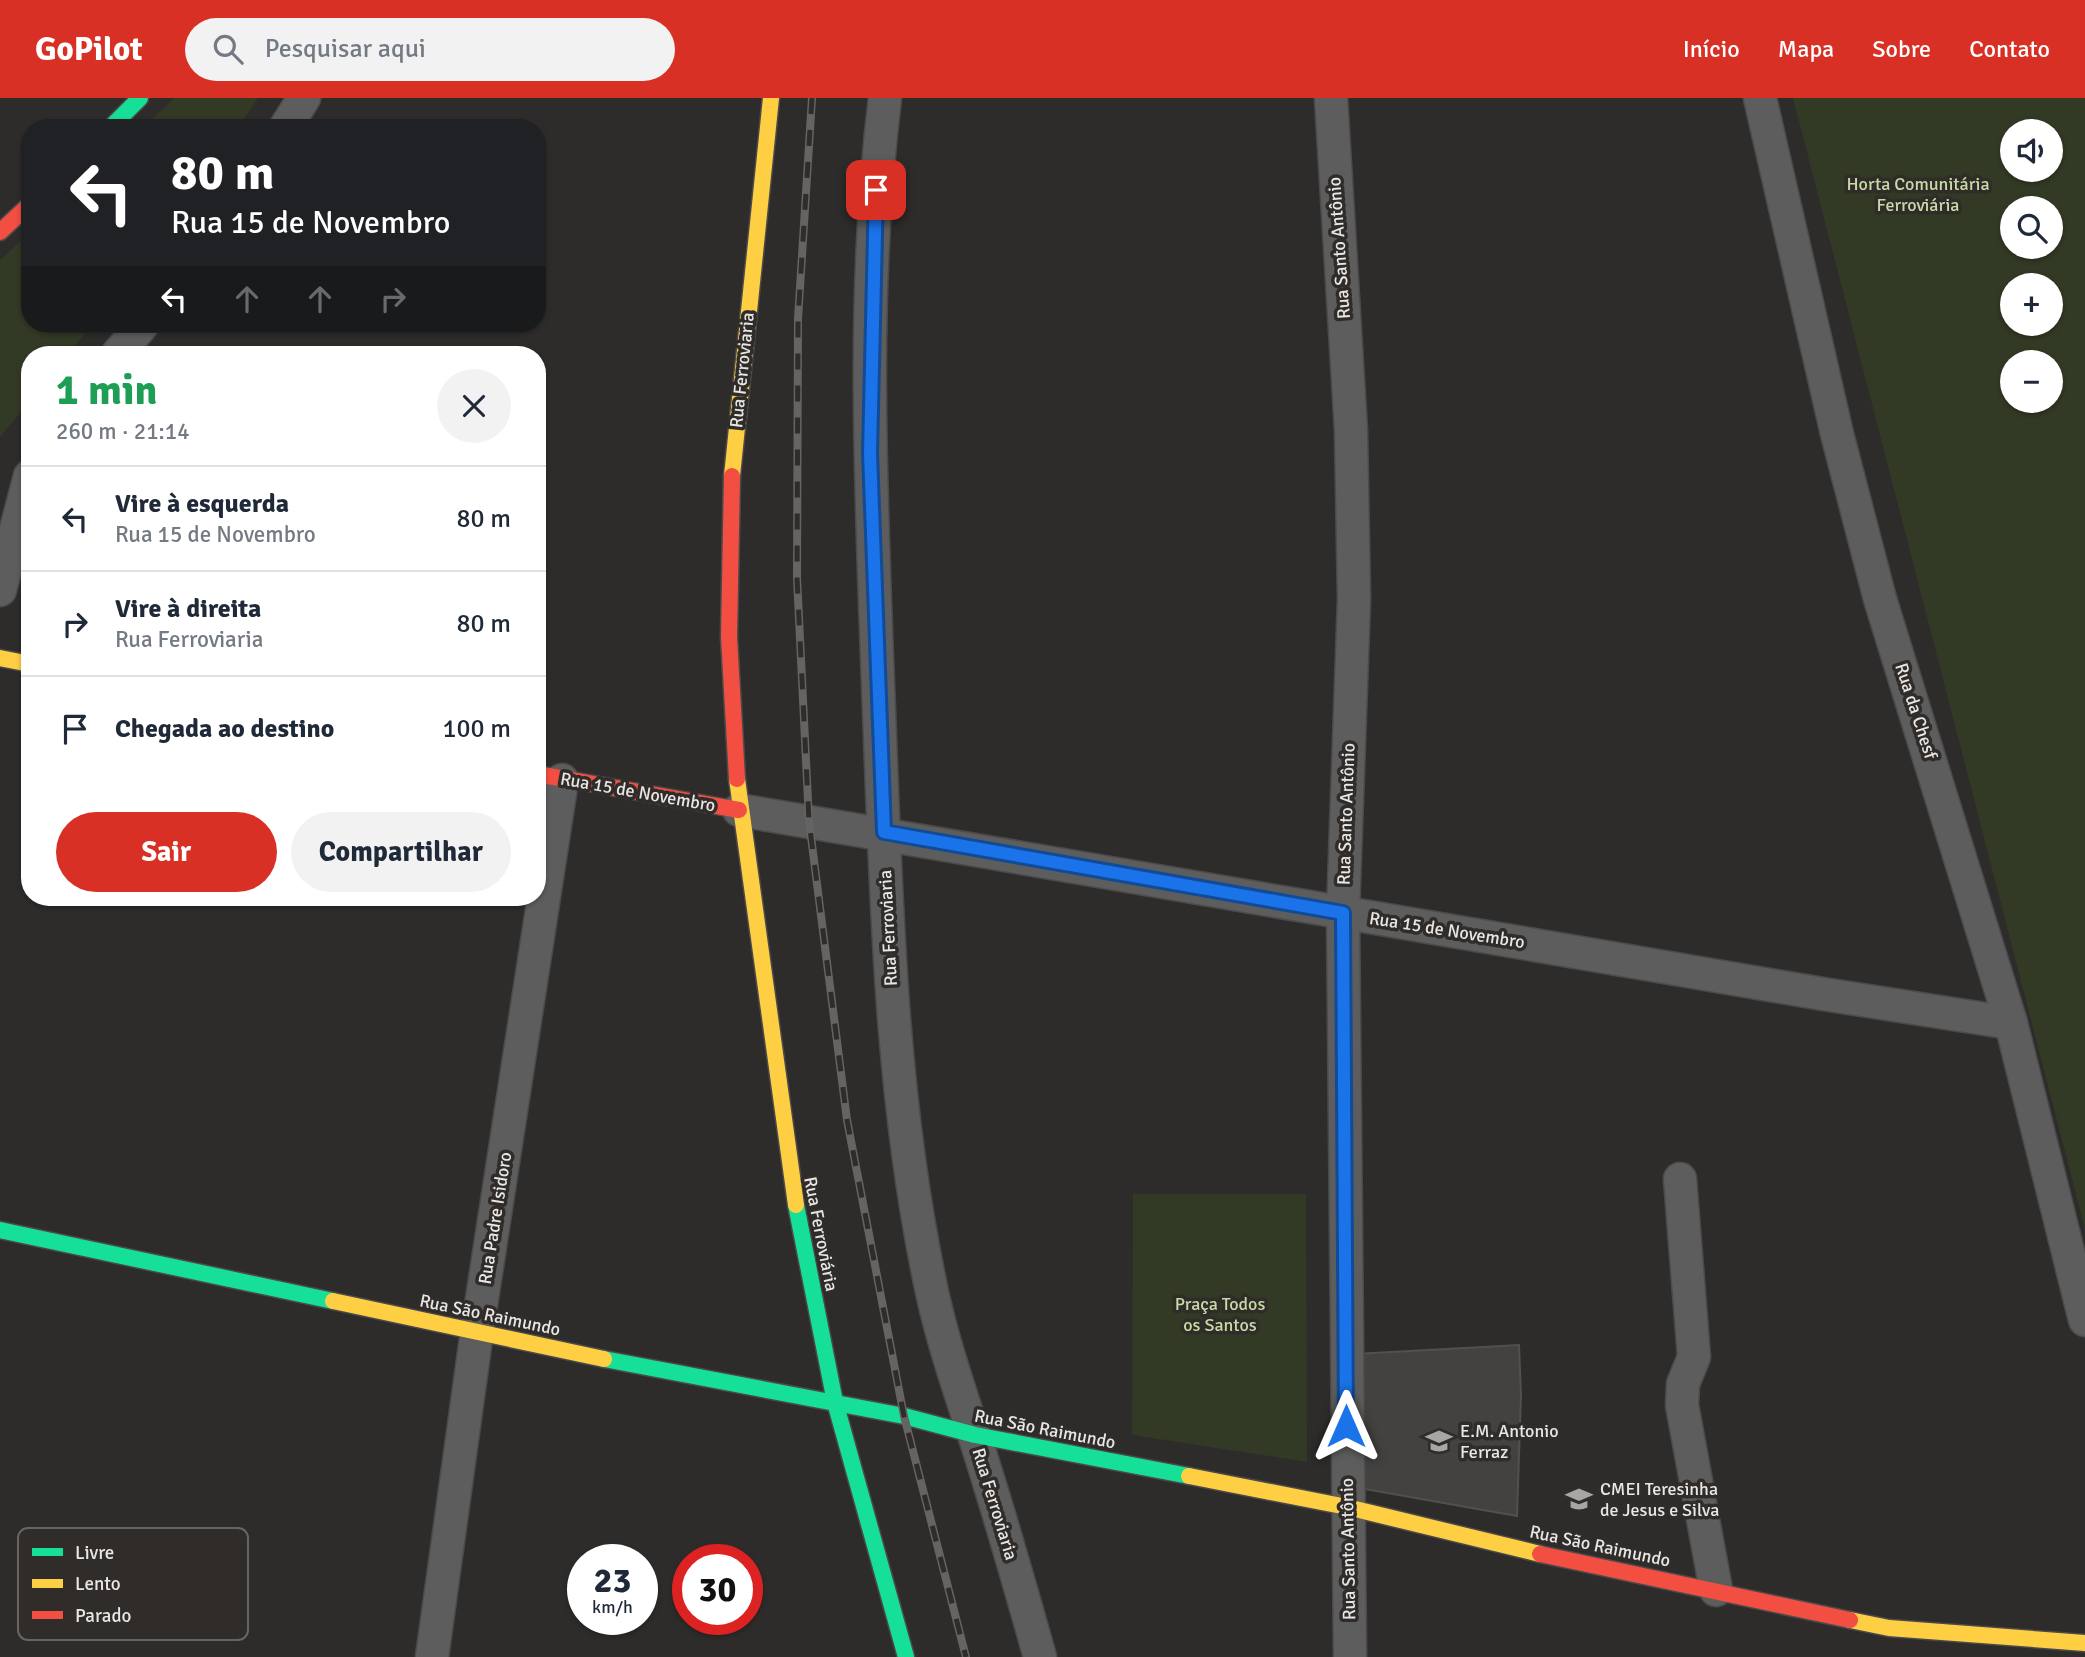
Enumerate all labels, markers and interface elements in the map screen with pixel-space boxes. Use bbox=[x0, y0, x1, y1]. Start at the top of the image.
search box bbox=[185, 18, 675, 81]
text: GoPilot bbox=[35, 29, 143, 70]
icon: search bbox=[209, 30, 247, 68]
text: Pesquisar aqui bbox=[265, 33, 426, 65]
text: Início bbox=[1683, 34, 1740, 64]
text: Mapa bbox=[1778, 34, 1834, 64]
text: Sobre bbox=[1872, 34, 1931, 64]
text: Contato bbox=[1969, 34, 2050, 64]
map controls bbox=[2000, 119, 2063, 413]
button: sound bbox=[2000, 119, 2063, 182]
text: 80 m bbox=[171, 143, 274, 203]
icon: left bbox=[56, 147, 147, 238]
pin bbox=[846, 160, 906, 220]
icon: arrive bbox=[857, 171, 895, 209]
park label: Horta Comunitária Ferroviária bbox=[1846, 173, 1990, 216]
street label: Rua Santo Antônio bbox=[1323, 176, 1355, 320]
button: search bbox=[2000, 196, 2063, 259]
text: Rua 15 de Novembro bbox=[171, 203, 450, 242]
button: + bbox=[2000, 273, 2063, 336]
icon: left bbox=[155, 280, 193, 318]
icon: ahead bbox=[228, 280, 266, 318]
icon: ahead bbox=[301, 280, 339, 318]
icon: right bbox=[374, 280, 412, 318]
street label: Rua Ferroviaria bbox=[725, 311, 759, 429]
button: − bbox=[2000, 350, 2063, 413]
text: 1 min bbox=[56, 365, 157, 416]
button: close bbox=[437, 369, 511, 443]
text: 260 m · 21:14 bbox=[56, 417, 190, 446]
text: Vire à esquerda bbox=[115, 488, 289, 520]
icon: left bbox=[56, 500, 94, 538]
text: 80 m bbox=[456, 503, 511, 535]
text: Rua 15 de Novembro bbox=[115, 520, 316, 549]
text: Vire à direita bbox=[115, 593, 261, 625]
icon: right bbox=[56, 605, 94, 643]
text: 80 m bbox=[456, 608, 511, 640]
text: Rua Ferroviaria bbox=[115, 625, 264, 654]
street label: Rua da Chesf bbox=[1890, 660, 1942, 763]
icon: arrive bbox=[56, 710, 94, 748]
text: Chegada ao destino bbox=[115, 713, 334, 745]
text: 100 m bbox=[442, 713, 511, 745]
street label: Rua Santo Antônio bbox=[1333, 743, 1359, 885]
street label: Rua 15 de Novembro bbox=[559, 768, 717, 816]
button: Sair bbox=[56, 812, 277, 892]
button: Compartilhar bbox=[291, 812, 511, 892]
street label: Rua Ferroviaria bbox=[874, 869, 902, 987]
street label: Rua 15 de Novembro bbox=[1368, 907, 1526, 953]
street label: Rua Padre Isidoro bbox=[474, 1150, 516, 1286]
street label: Rua Ferroviária bbox=[799, 1175, 843, 1293]
street label: Rua São Raimundo bbox=[418, 1289, 562, 1341]
park label: Praça Todos os Santos bbox=[1175, 1293, 1265, 1336]
position arrow bbox=[1309, 1389, 1383, 1463]
street label: Rua São Raimundo bbox=[973, 1405, 1117, 1453]
place label: E.M. Antonio Ferraz bbox=[1460, 1420, 1559, 1463]
school or university icon: E.M. Antonio Ferraz bbox=[1424, 1426, 1454, 1456]
street label: Rua Ferroviaria bbox=[967, 1445, 1023, 1563]
street label: Rua Santo Antônio bbox=[1336, 1478, 1360, 1620]
place label: CMEI Teresinha de Jesus e Silva bbox=[1600, 1478, 1719, 1521]
school or university icon: CMEI Teresinha de Jesus e Silva bbox=[1564, 1484, 1594, 1514]
street label: Rua São Raimundo bbox=[1528, 1520, 1672, 1572]
legend bbox=[18, 1528, 248, 1640]
text: Livre bbox=[75, 1541, 114, 1565]
speed limit sign: 30 bbox=[672, 1544, 763, 1635]
text: 23 bbox=[594, 1559, 631, 1602]
text: Lento bbox=[75, 1572, 121, 1596]
text: km/h bbox=[592, 1596, 633, 1618]
text: Parado bbox=[75, 1604, 131, 1628]

